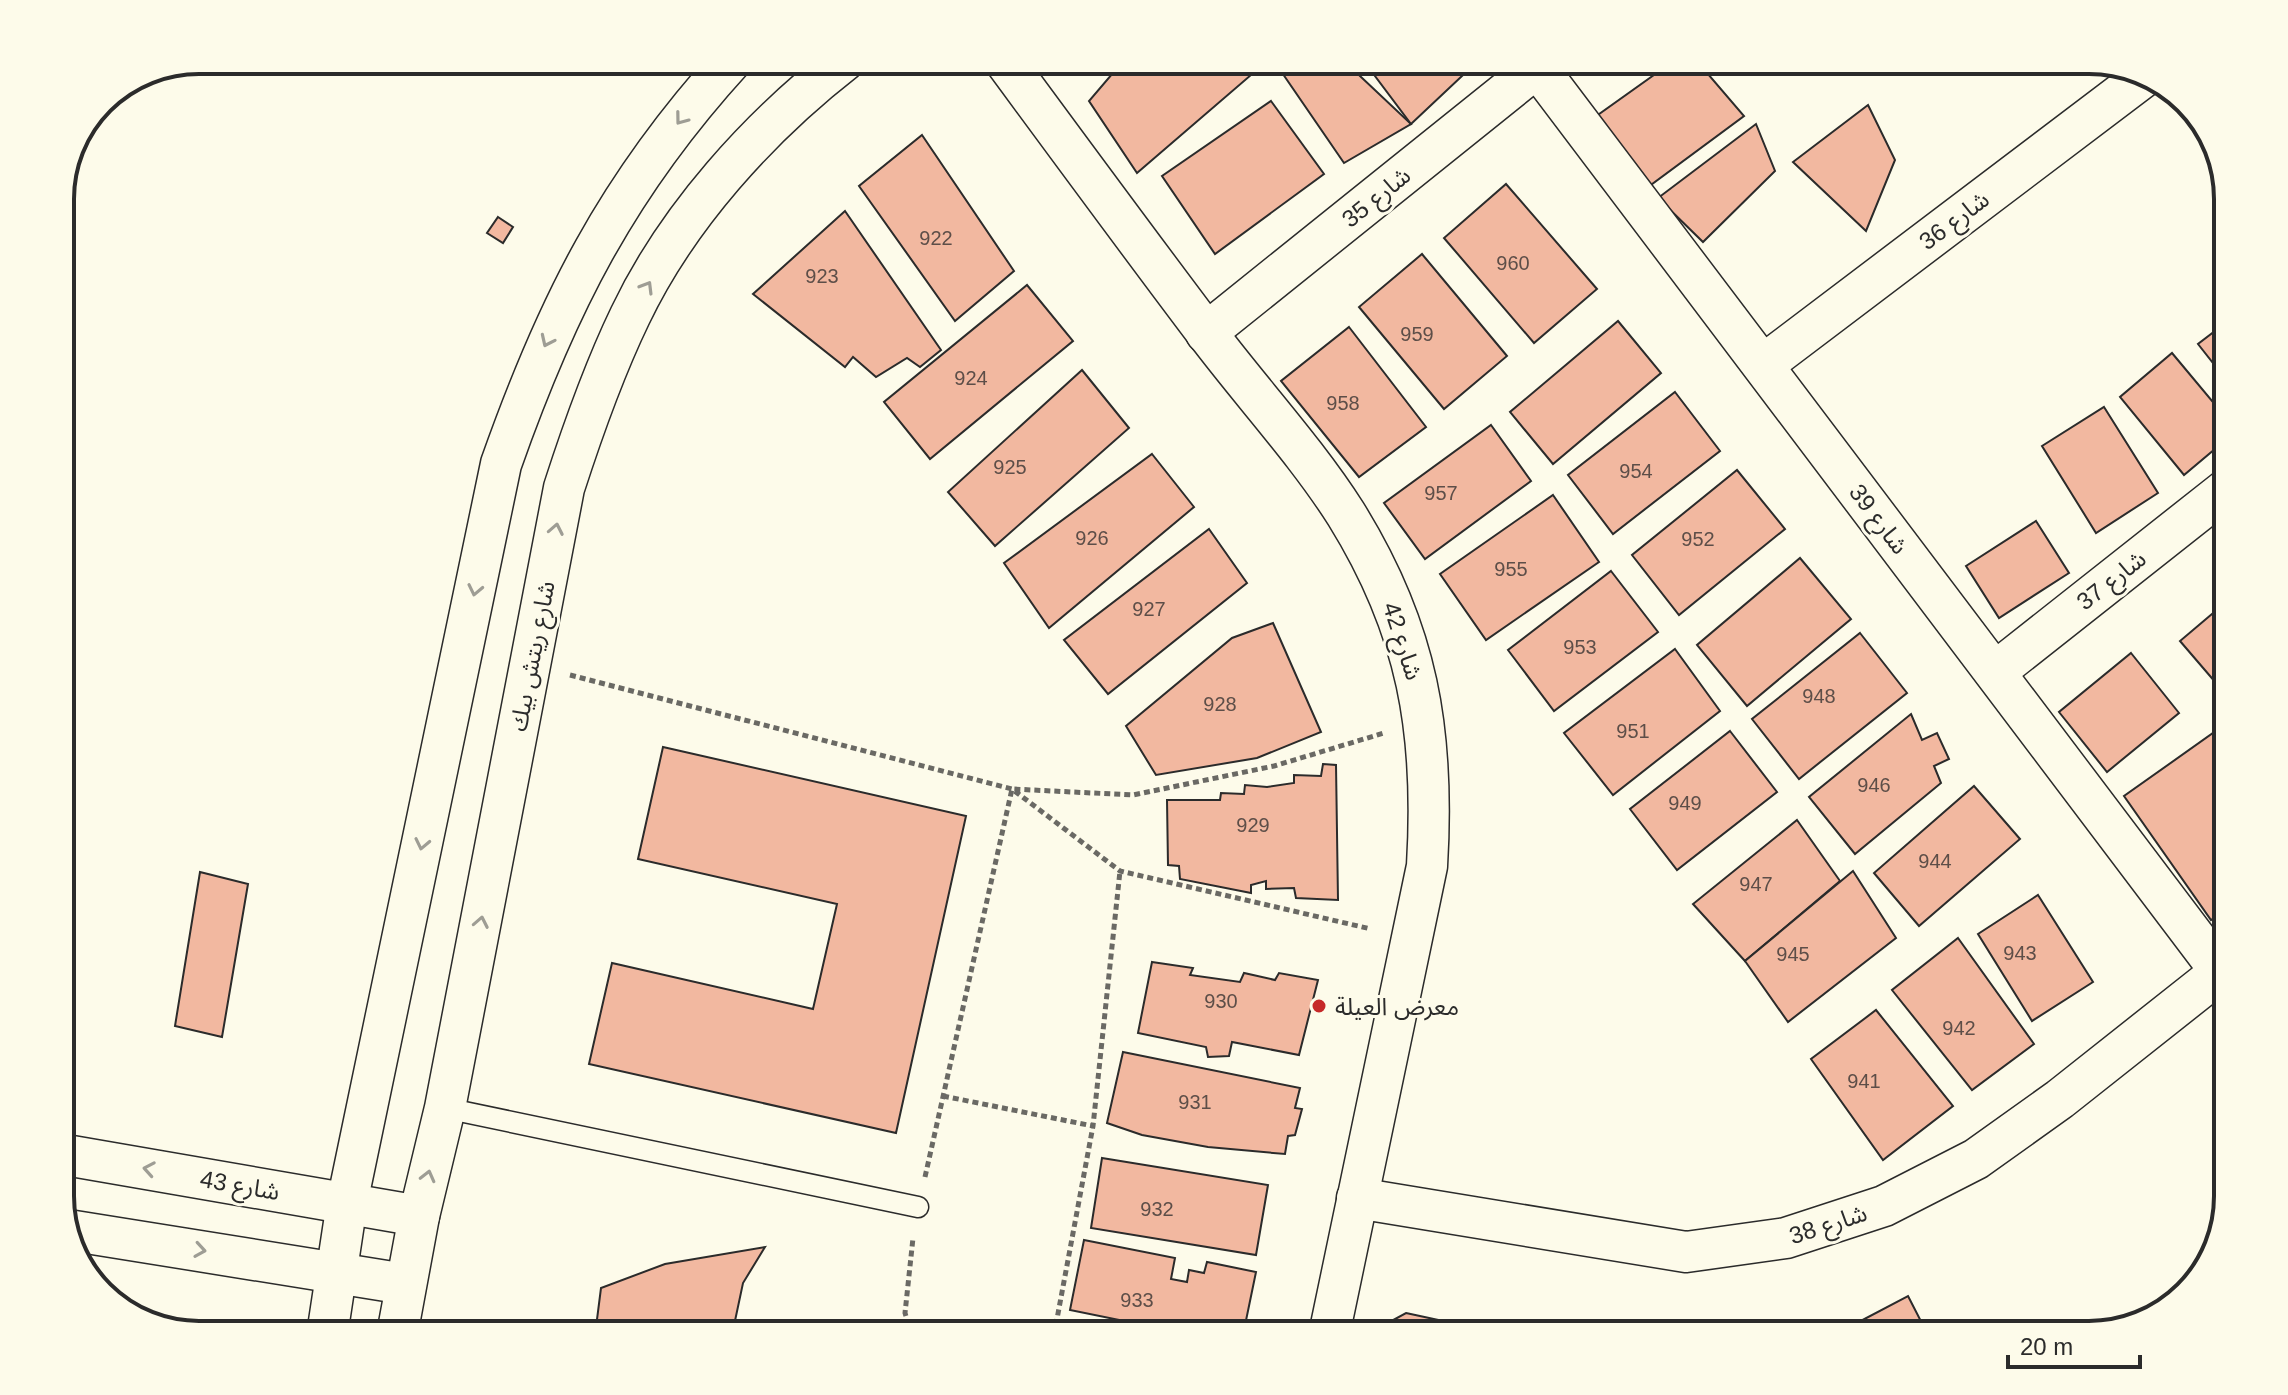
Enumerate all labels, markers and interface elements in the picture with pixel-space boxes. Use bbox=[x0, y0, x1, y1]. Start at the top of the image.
one-way arrow bbox=[677, 110, 691, 125]
street label: شارع 35 bbox=[1336, 161, 1418, 236]
street label: شارع 36 bbox=[1914, 185, 1997, 258]
house number: 922 bbox=[919, 227, 953, 249]
house number: 960 bbox=[1496, 252, 1530, 274]
house number: 923 bbox=[805, 265, 839, 287]
one-way arrow bbox=[638, 281, 653, 296]
house number: 959 bbox=[1400, 323, 1434, 345]
one-way arrow bbox=[541, 333, 557, 347]
house number: 924 bbox=[954, 367, 988, 389]
house number: 958 bbox=[1326, 392, 1360, 414]
house number: 925 bbox=[993, 456, 1027, 478]
house number: 954 bbox=[1619, 460, 1653, 482]
street label: شارع 39 bbox=[1841, 479, 1914, 562]
house number: 957 bbox=[1424, 482, 1458, 504]
one-way arrow bbox=[547, 522, 564, 536]
house number: 926 bbox=[1075, 527, 1109, 549]
house number: 952 bbox=[1681, 528, 1715, 550]
street label: شارع 37 bbox=[2071, 545, 2153, 618]
house number: 955 bbox=[1494, 558, 1528, 580]
street label: شارع ريتش بيك bbox=[504, 579, 564, 734]
one-way arrow bbox=[467, 582, 484, 596]
house number: 927 bbox=[1132, 598, 1166, 620]
street label: شارع 42 bbox=[1374, 599, 1428, 685]
house number: 953 bbox=[1563, 636, 1597, 658]
house number: 948 bbox=[1802, 685, 1836, 707]
house number: 928 bbox=[1203, 693, 1237, 715]
house number: 951 bbox=[1616, 720, 1650, 742]
house number: 946 bbox=[1857, 774, 1891, 796]
house number: 949 bbox=[1668, 792, 1702, 814]
house number: 929 bbox=[1236, 814, 1270, 836]
one-way arrow bbox=[414, 837, 431, 850]
house number: 944 bbox=[1918, 850, 1952, 872]
house number: 947 bbox=[1739, 873, 1773, 895]
one-way arrow bbox=[471, 915, 488, 928]
house number: 943 bbox=[2003, 942, 2037, 964]
house number: 945 bbox=[1776, 943, 1810, 965]
house number: 930 bbox=[1204, 990, 1238, 1012]
place label: معرض العيلة bbox=[1335, 993, 1459, 1021]
marker: معرض العيلة bbox=[1310, 997, 1328, 1015]
house number: 942 bbox=[1942, 1017, 1976, 1039]
house number: 941 bbox=[1847, 1070, 1881, 1092]
house number: 931 bbox=[1178, 1091, 1212, 1113]
one-way arrow bbox=[142, 1162, 155, 1179]
street label: شارع 43 bbox=[197, 1165, 282, 1209]
one-way arrow bbox=[419, 1170, 436, 1183]
house number: 932 bbox=[1140, 1198, 1174, 1220]
street label: شارع 38 bbox=[1786, 1199, 1872, 1253]
one-way arrow bbox=[194, 1241, 207, 1258]
house number: 933 bbox=[1120, 1289, 1154, 1311]
scale bar bbox=[2008, 1319, 2140, 1369]
text: 20 m bbox=[2020, 1333, 2073, 1360]

